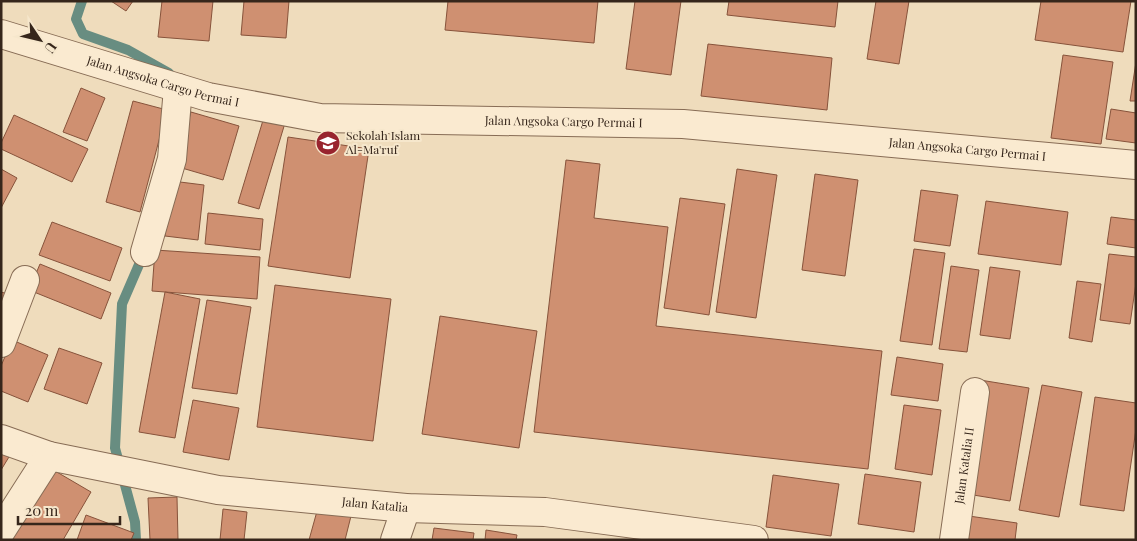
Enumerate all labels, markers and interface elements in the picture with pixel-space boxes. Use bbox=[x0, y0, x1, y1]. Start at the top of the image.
north arrow bbox=[15, 15, 65, 65]
text: U bbox=[40, 38, 62, 57]
street label: Jalan Angsoka Cargo Permai I bbox=[84, 51, 241, 110]
street label: Jalan Angsoka Cargo Permai I bbox=[484, 112, 643, 130]
place label: Sekolah Islam Al-Ma'ruf bbox=[345, 127, 421, 157]
school or university icon: Sekolah Islam Al-Ma'ruf bbox=[315, 130, 341, 156]
street label: Jalan Angsoka Cargo Permai I bbox=[887, 134, 1047, 164]
street label: Jalan Katalia II bbox=[950, 426, 977, 506]
street label: Jalan Katalia bbox=[340, 493, 409, 515]
scale bar bbox=[18, 494, 120, 526]
text: 20 m bbox=[25, 500, 59, 520]

